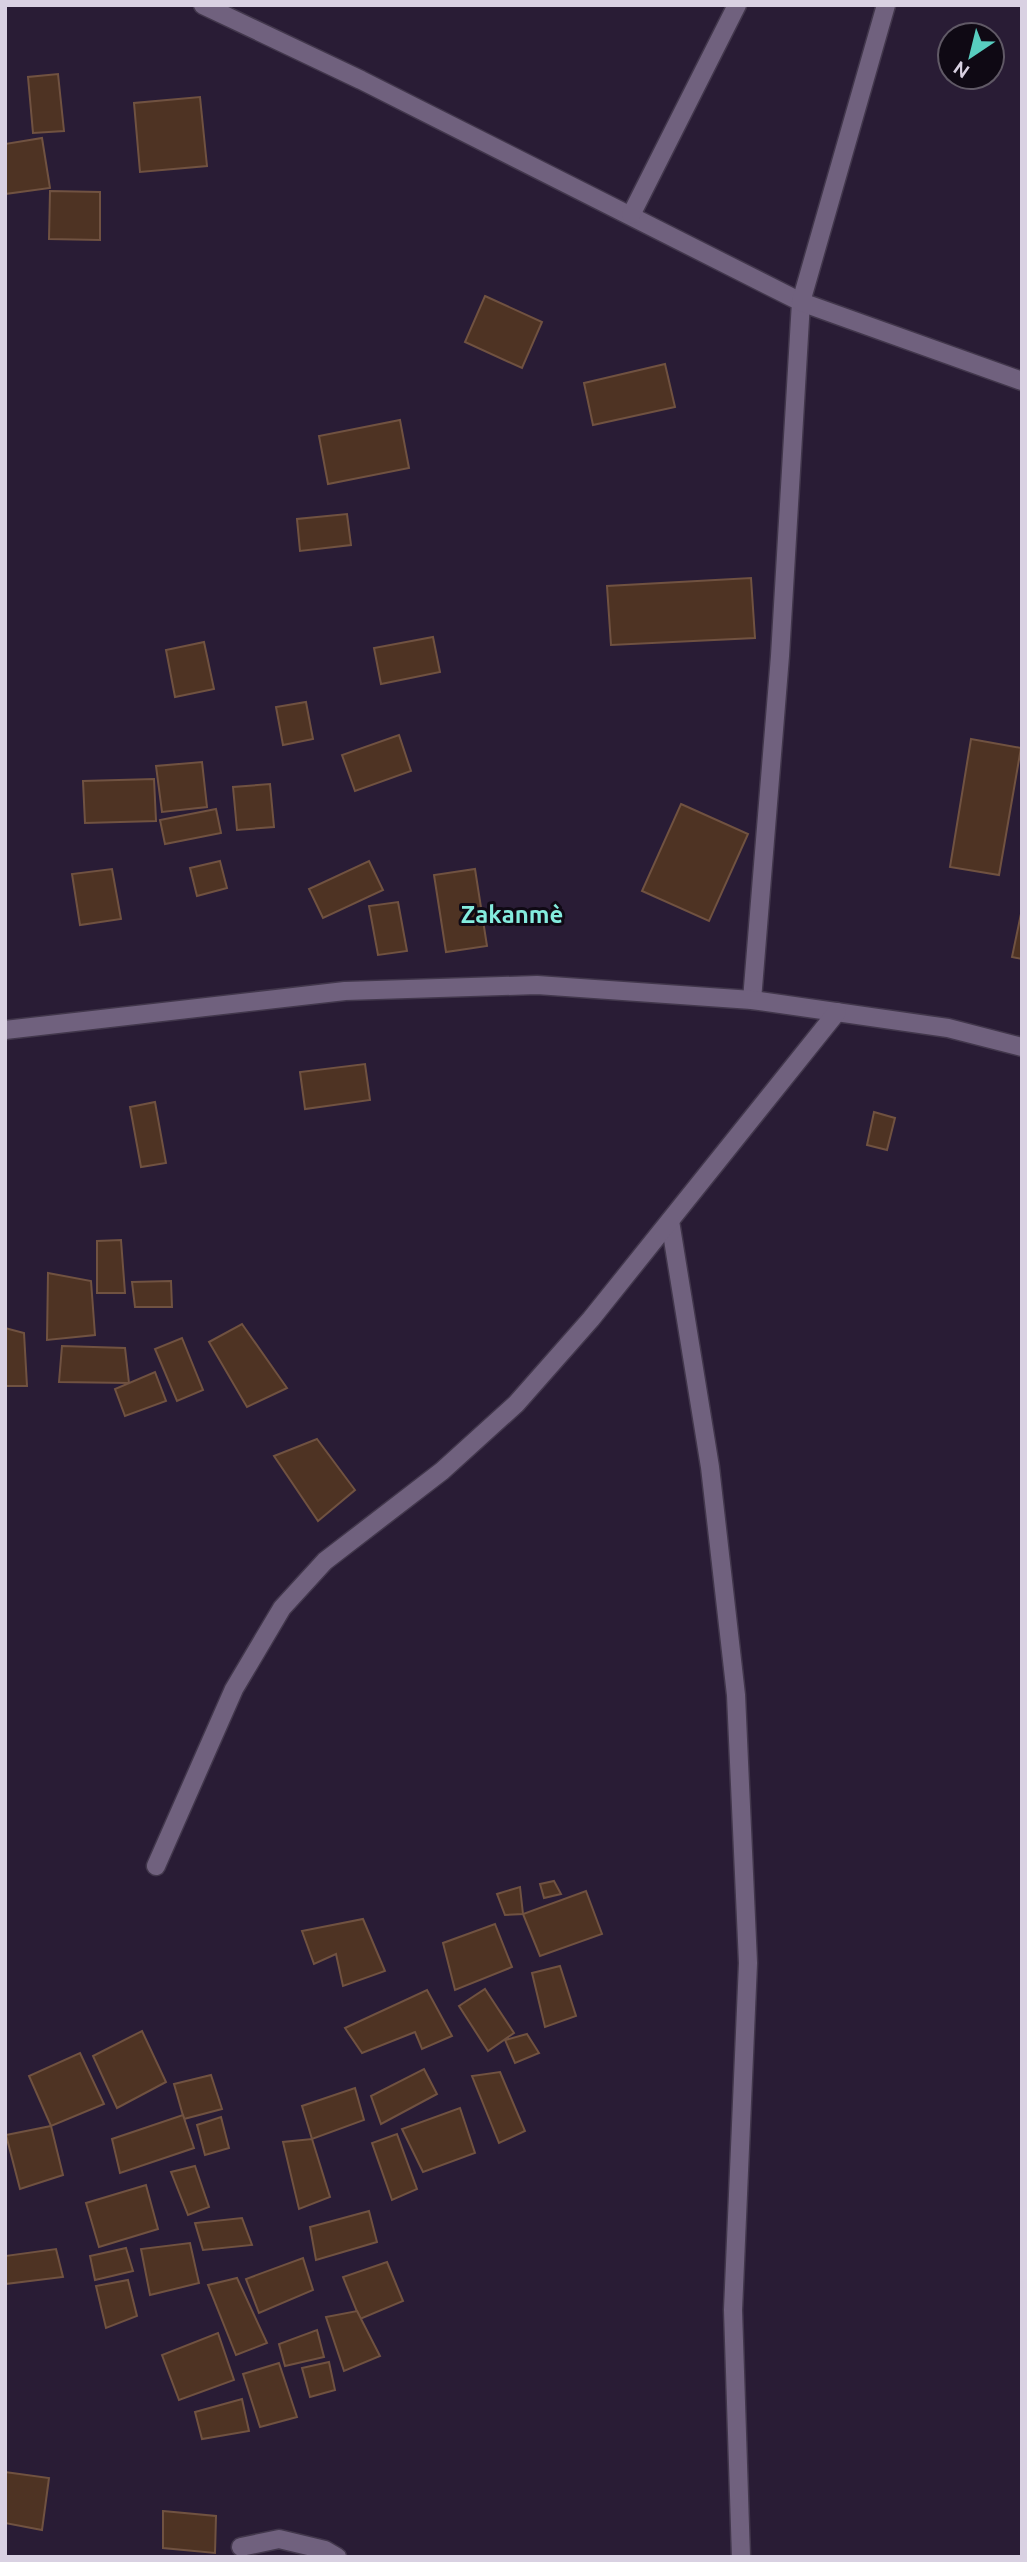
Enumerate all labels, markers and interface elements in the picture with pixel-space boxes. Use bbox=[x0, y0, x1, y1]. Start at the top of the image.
north arrow bbox=[936, 21, 1006, 91]
text: N bbox=[949, 57, 973, 83]
district label: Zakanmè bbox=[461, 901, 563, 928]

